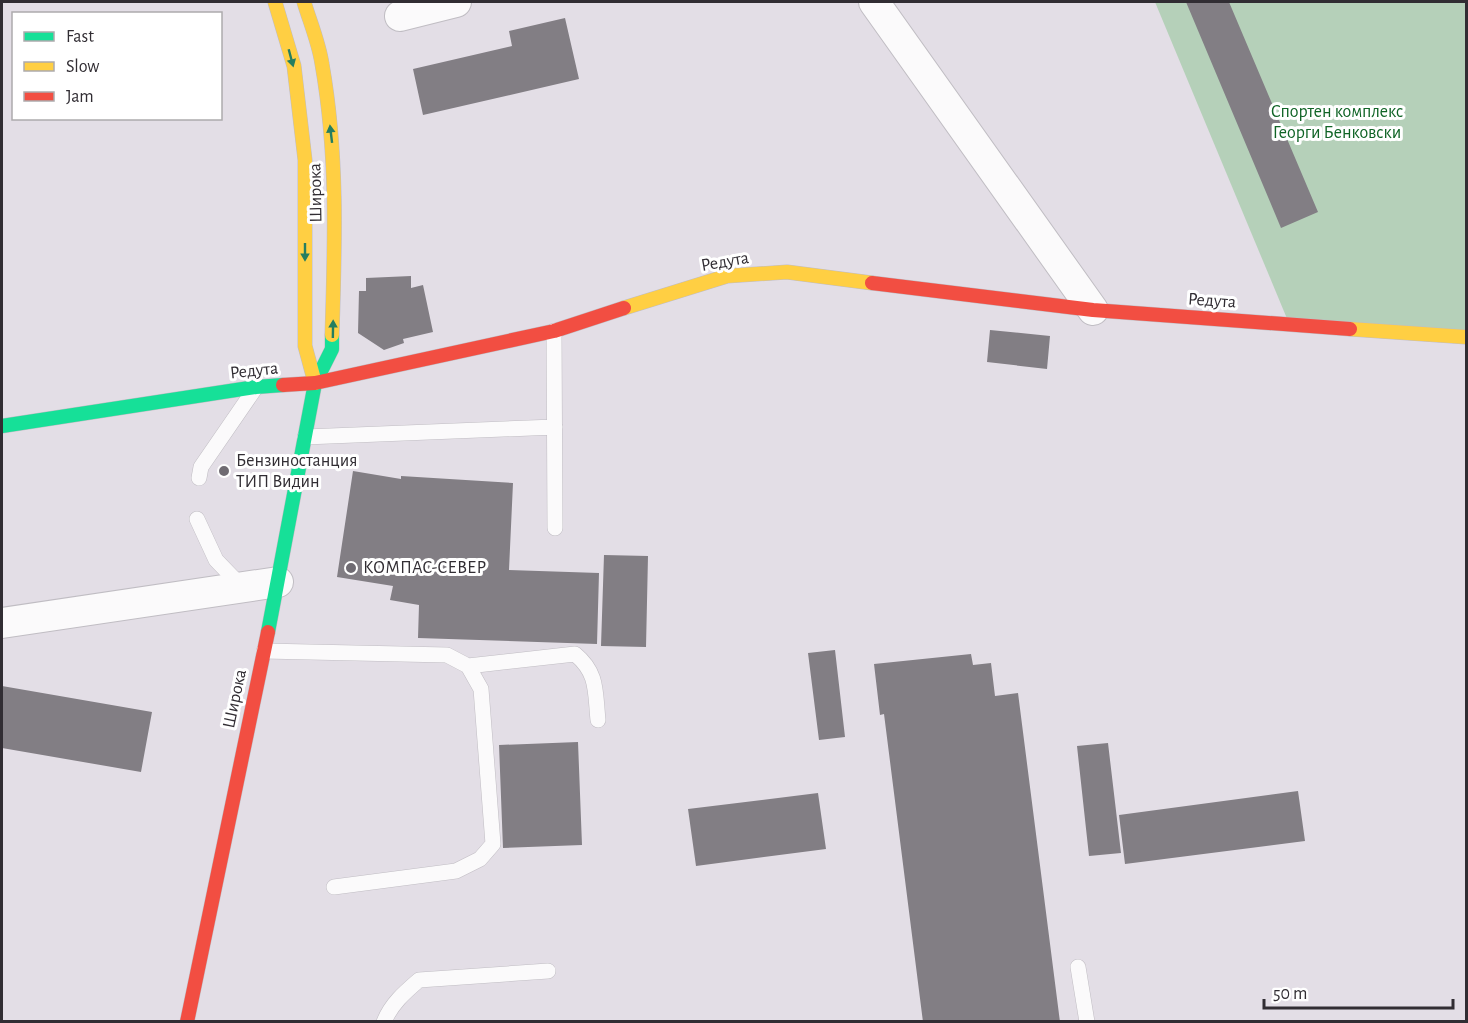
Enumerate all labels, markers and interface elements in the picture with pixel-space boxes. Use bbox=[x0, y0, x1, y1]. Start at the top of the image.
legend bbox=[12, 12, 222, 120]
text: Fast bbox=[66, 28, 94, 46]
one-way arrow bbox=[287, 49, 297, 67]
text: Slow bbox=[66, 58, 99, 76]
text: Jam bbox=[66, 88, 94, 106]
park label: Спортен комплекс Георги Бенковски bbox=[1271, 103, 1403, 142]
one-way arrow bbox=[326, 125, 336, 144]
street label: Широка bbox=[306, 163, 326, 223]
one-way arrow bbox=[300, 242, 310, 261]
street label: Редута bbox=[700, 249, 750, 275]
street label: Редута bbox=[1187, 290, 1237, 312]
one-way arrow bbox=[328, 319, 337, 338]
street label: Редута bbox=[229, 360, 279, 382]
place label: Бензиностанция ТИП Видин bbox=[236, 452, 357, 491]
marker: Бензиностанция ТИП Видин bbox=[217, 464, 231, 478]
place label: КОМПАС-СЕВЕР bbox=[363, 559, 486, 577]
marker: КОМПАС-СЕВЕР bbox=[344, 561, 358, 575]
street label: Широка bbox=[220, 668, 250, 730]
scale bar bbox=[1264, 972, 1453, 1010]
text: 50 m bbox=[1273, 985, 1307, 1003]

